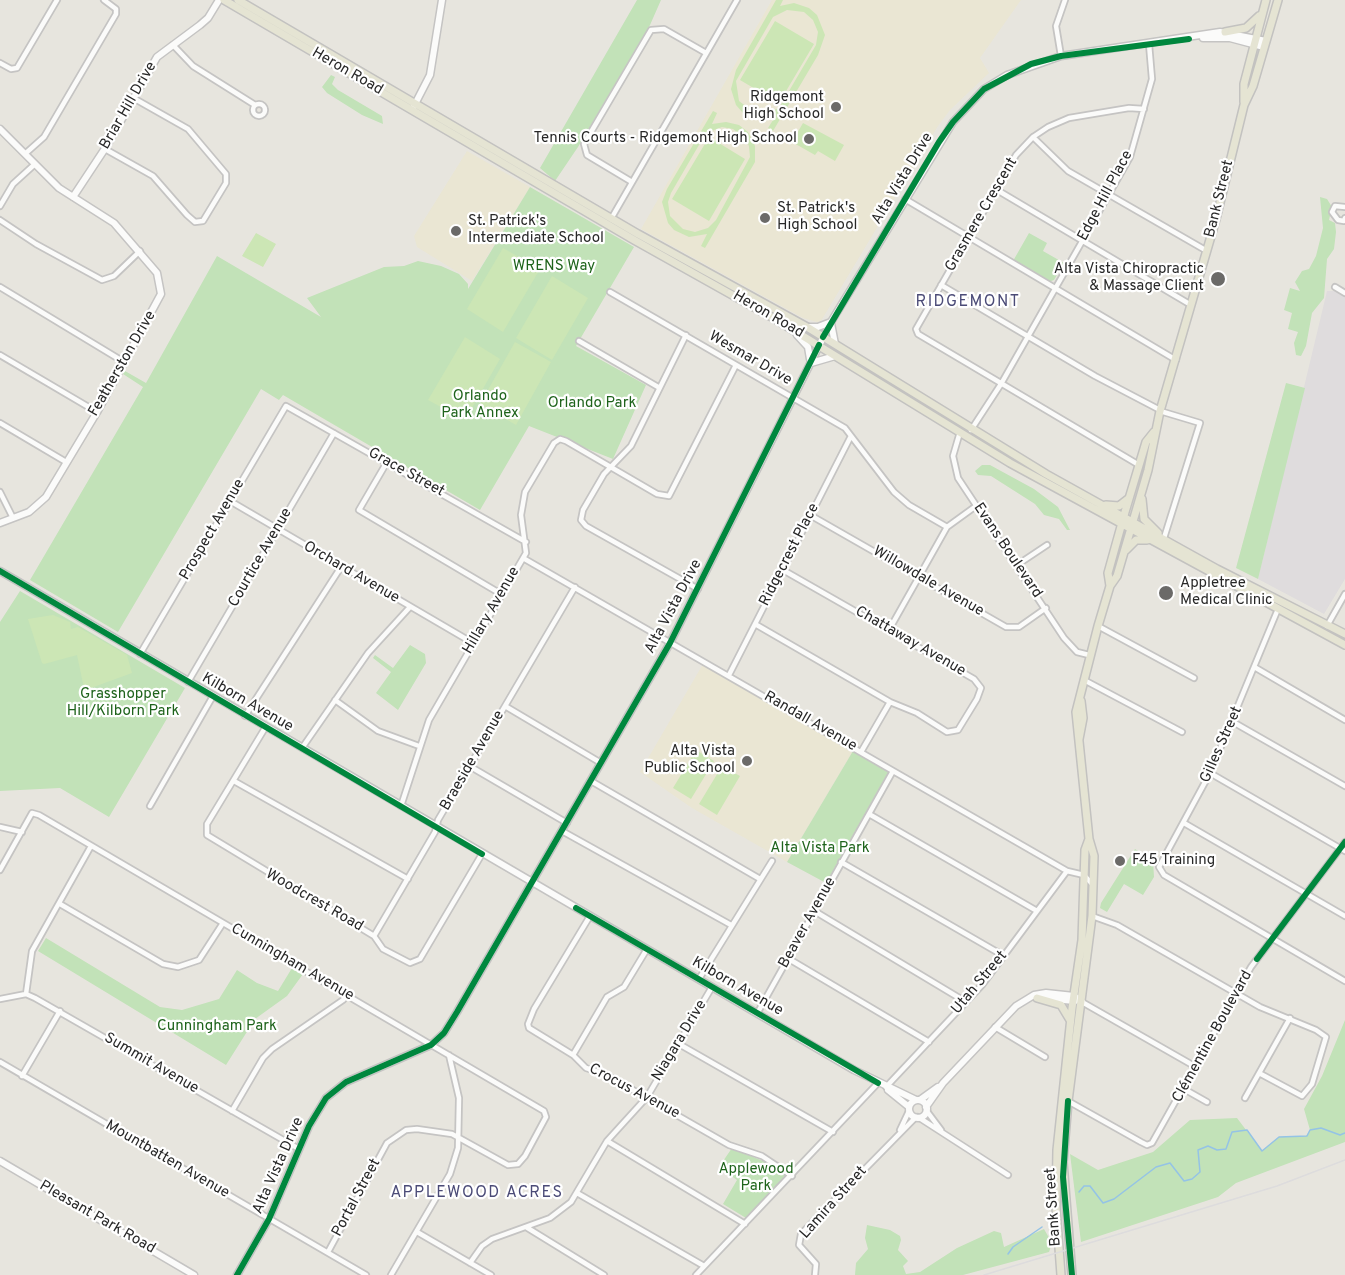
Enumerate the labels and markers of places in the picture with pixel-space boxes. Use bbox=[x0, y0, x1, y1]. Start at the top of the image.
place label: Ridgemont High School bbox=[743, 89, 824, 124]
marker: Ridgemont High School bbox=[829, 100, 843, 114]
place label: Tennis Courts - Ridgemont High School bbox=[534, 130, 797, 148]
marker: Tennis Courts - Ridgemont High School bbox=[802, 132, 816, 146]
place label: St. Patrick's High School bbox=[777, 200, 858, 235]
marker: St. Patrick's High School bbox=[758, 211, 772, 225]
place label: St. Patrick's Intermediate School bbox=[468, 213, 604, 248]
marker: St. Patrick's Intermediate School bbox=[449, 224, 463, 238]
place label: Alta Vista Chiropractic & Massage Client bbox=[1054, 261, 1204, 296]
marker: Alta Vista Chiropractic & Massage Client bbox=[1209, 270, 1227, 288]
place label: Appletree Medical Clinic bbox=[1180, 575, 1273, 610]
marker: Appletree Medical Clinic bbox=[1157, 584, 1175, 602]
place label: Alta Vista Public School bbox=[644, 743, 735, 778]
marker: Alta Vista Public School bbox=[740, 754, 754, 768]
place label: F45 Training bbox=[1132, 852, 1215, 870]
marker: F45 Training bbox=[1113, 854, 1127, 868]

